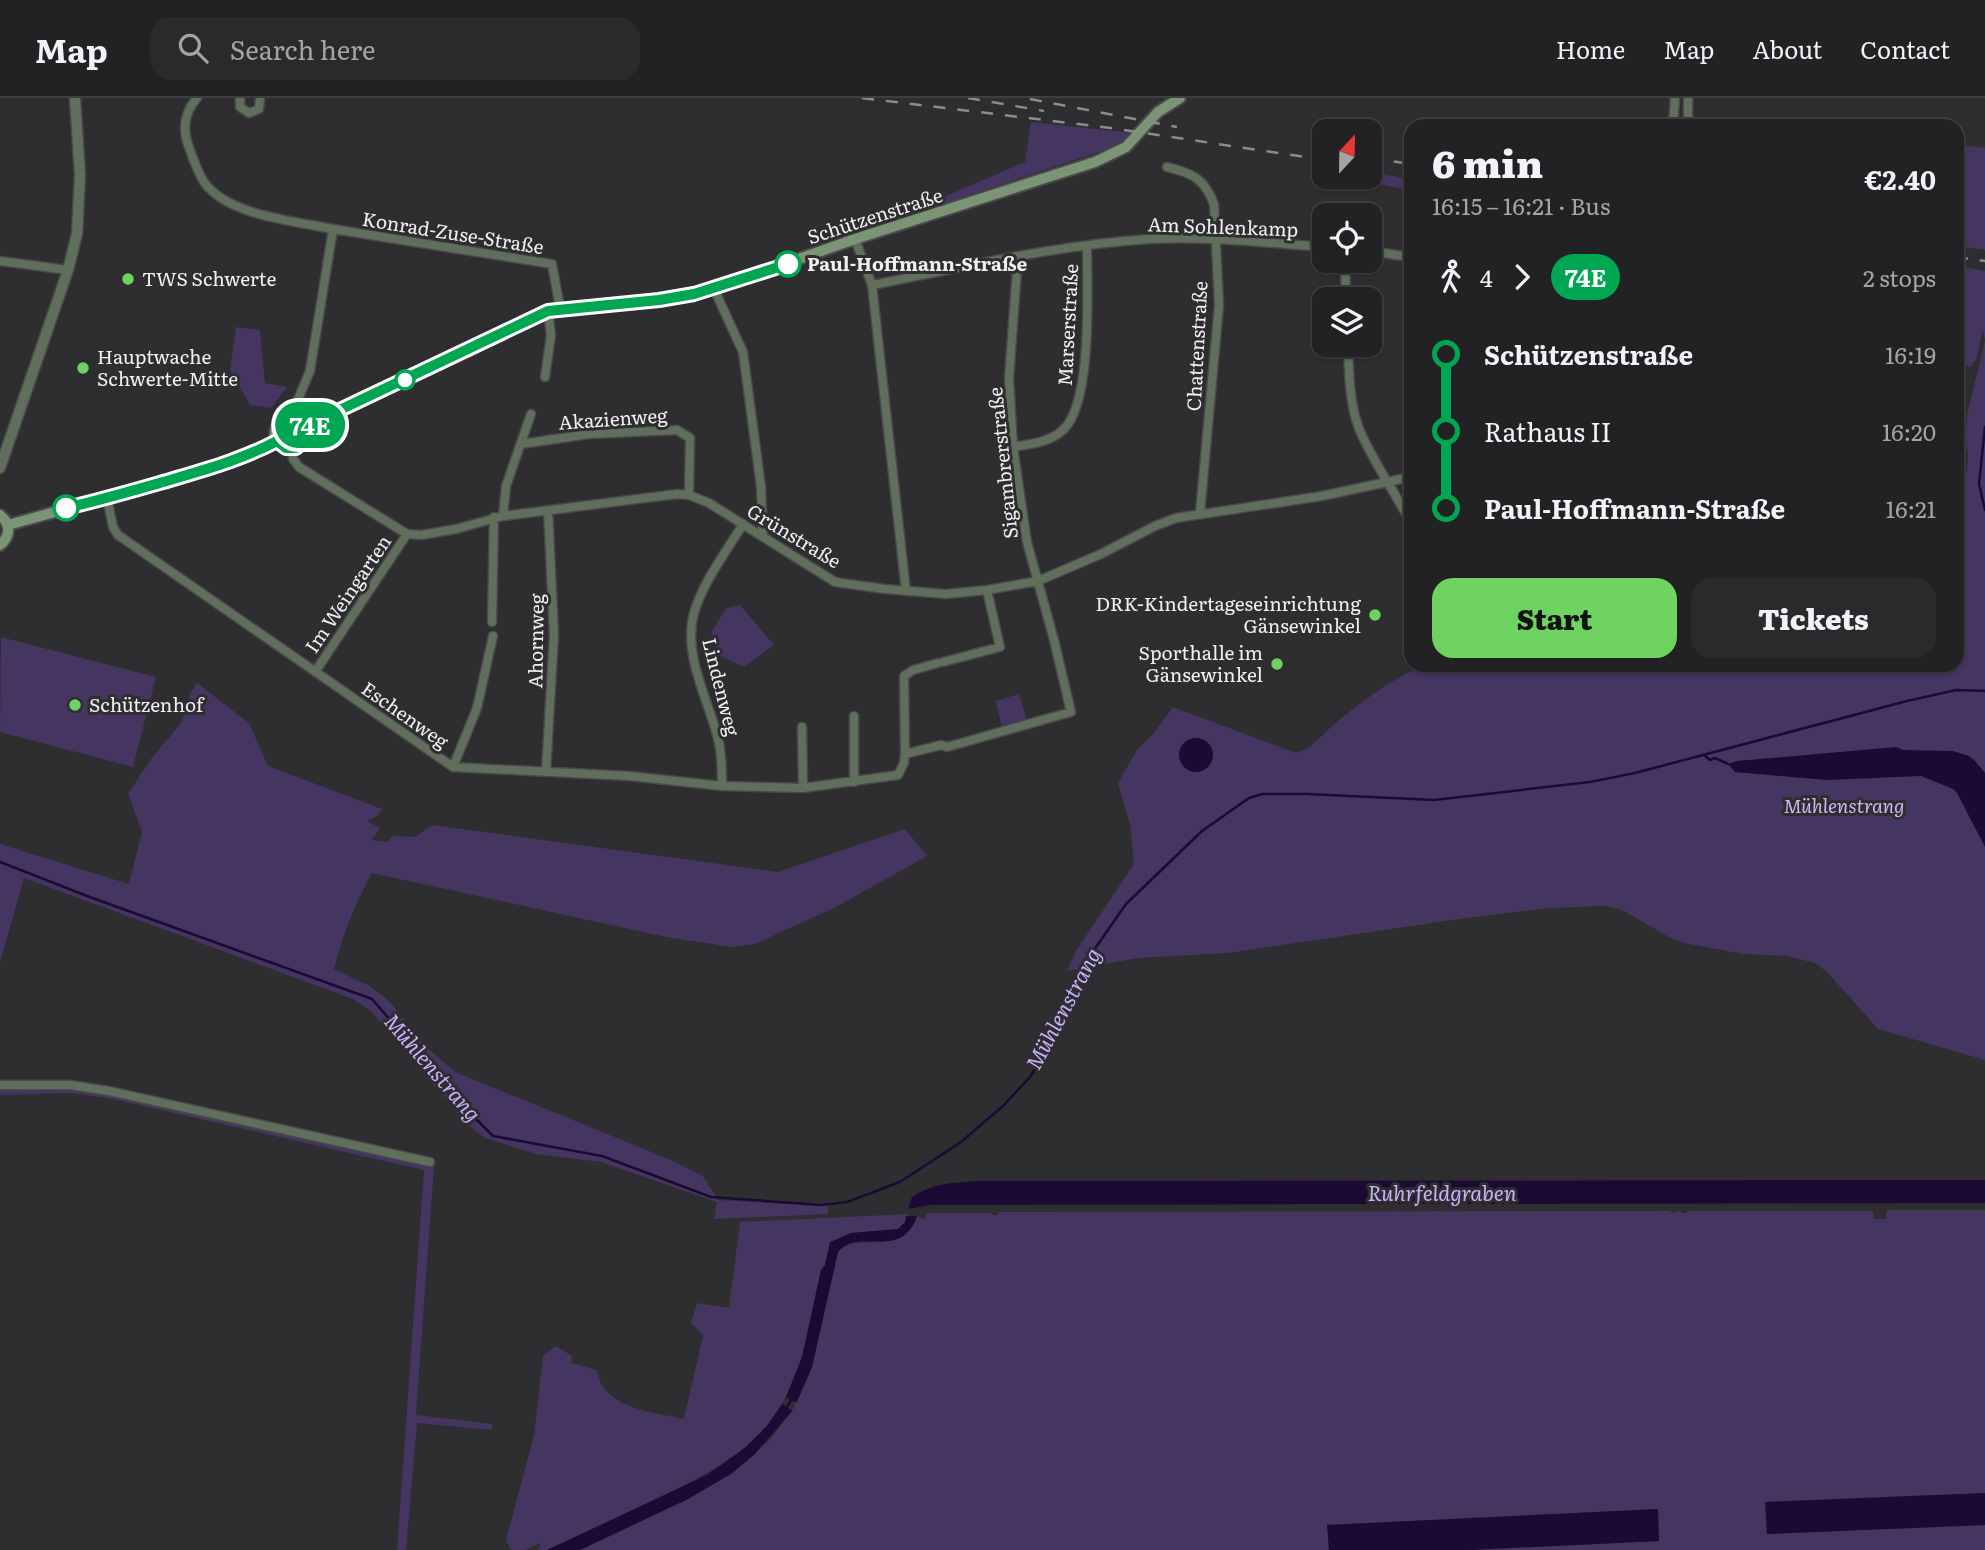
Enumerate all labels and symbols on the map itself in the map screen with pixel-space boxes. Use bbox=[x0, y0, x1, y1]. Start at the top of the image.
north arrow bbox=[1312, 119, 1382, 189]
street label: Schützenstraße bbox=[803, 180, 946, 250]
street label: Konrad-Zuse-Straße bbox=[360, 204, 546, 260]
street label: Am Sohlenkamp bbox=[1147, 209, 1299, 243]
place label: Paul-Hoffmann-Straße bbox=[807, 249, 1027, 277]
marker: Paul-Hoffmann-Straße bbox=[775, 251, 801, 277]
street label: Marserstraße bbox=[1050, 263, 1084, 387]
place label: TWS Schwerte bbox=[142, 264, 276, 292]
marker: TWS Schwerte bbox=[120, 271, 136, 287]
street label: Chattenstraße bbox=[1179, 280, 1213, 412]
place label: Hauptwache Schwerte-Mitte bbox=[97, 342, 238, 392]
marker: Hauptwache Schwerte-Mitte bbox=[75, 360, 91, 376]
unlabelled marker bbox=[395, 370, 415, 390]
street label: Sigambrerstraße bbox=[980, 386, 1024, 540]
street label: Akazienweg bbox=[557, 400, 669, 436]
line badge: 74E bbox=[270, 402, 350, 448]
unlabelled marker bbox=[53, 495, 79, 521]
street label: Grünstraße bbox=[742, 496, 847, 574]
street label: Im Weingarten bbox=[297, 529, 397, 658]
place label: DRK-Kindertageseinrichtung Gänsewinkel bbox=[1095, 589, 1361, 639]
street label: Ahornweg bbox=[520, 593, 550, 689]
marker: DRK-Kindertageseinrichtung Gänsewinkel bbox=[1367, 607, 1383, 623]
street label: Lindenweg bbox=[696, 635, 748, 739]
place label: Sporthalle im Gänsewinkel bbox=[1139, 638, 1263, 688]
marker: Sporthalle im Gänsewinkel bbox=[1269, 656, 1285, 672]
street label: Eschenweg bbox=[356, 674, 455, 755]
place label: Schützenhof bbox=[89, 690, 205, 718]
marker: Schützenhof bbox=[67, 697, 83, 713]
park label: Mühlenstrang bbox=[1783, 791, 1905, 819]
water label: Mühlenstrang bbox=[1017, 941, 1107, 1074]
water label: Mühlenstrang bbox=[378, 1006, 490, 1127]
water label: Ruhrfeldgraben bbox=[1368, 1176, 1517, 1207]

